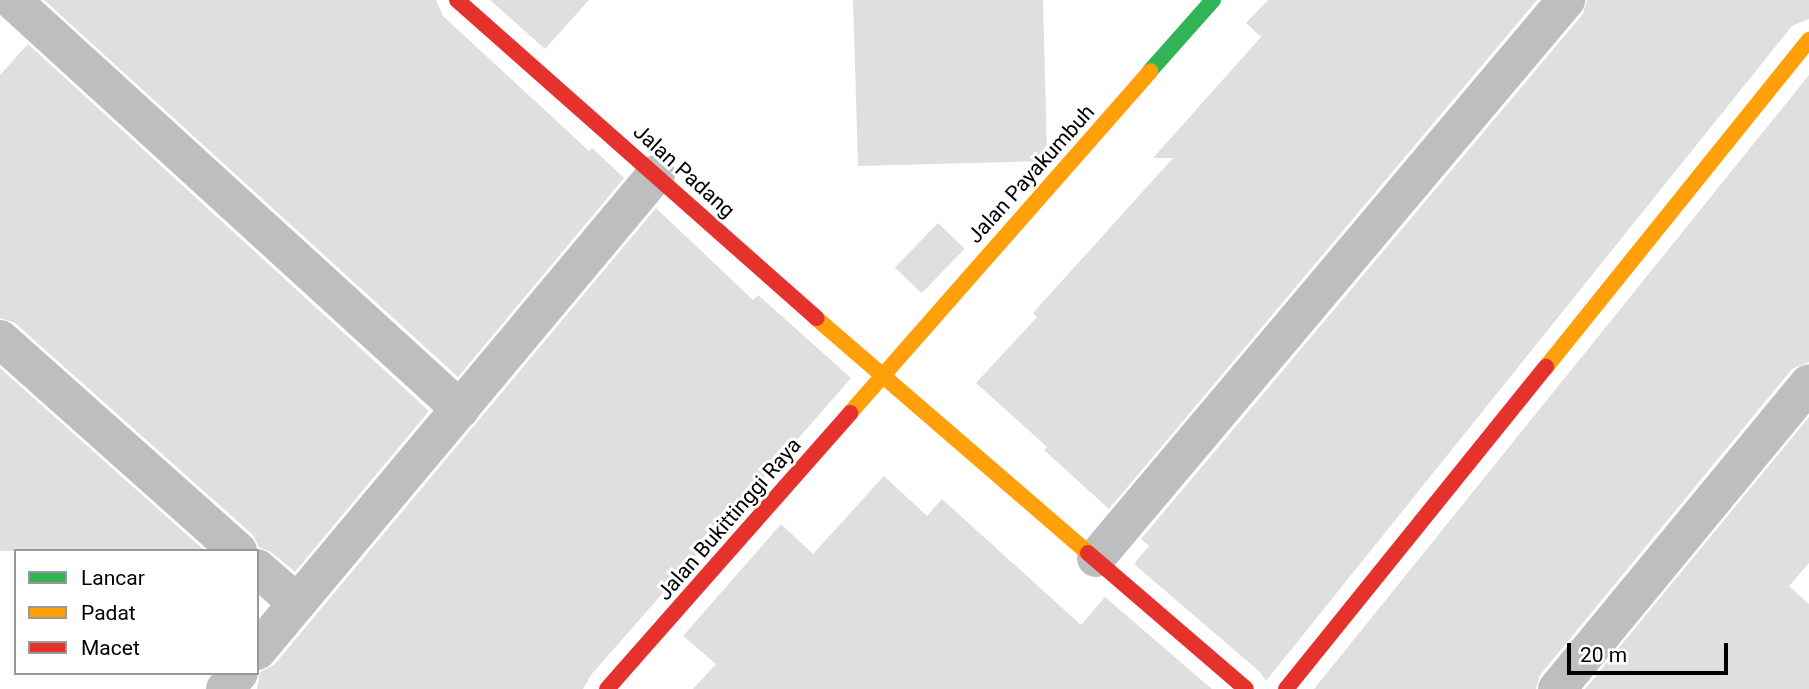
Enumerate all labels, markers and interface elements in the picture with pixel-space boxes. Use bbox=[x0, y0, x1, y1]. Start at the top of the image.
street label: Jalan Payakumbuh bbox=[962, 100, 1100, 248]
street label: Jalan Padang bbox=[628, 119, 740, 223]
street label: Jalan Bukittinggi Raya bbox=[652, 433, 806, 605]
legend bbox=[14, 549, 259, 675]
text: Lancar bbox=[81, 566, 145, 590]
text: Padat bbox=[81, 601, 136, 625]
scale bar bbox=[1571, 630, 1732, 674]
text: Macet bbox=[81, 636, 140, 660]
text: 20 m bbox=[1580, 643, 1627, 667]

